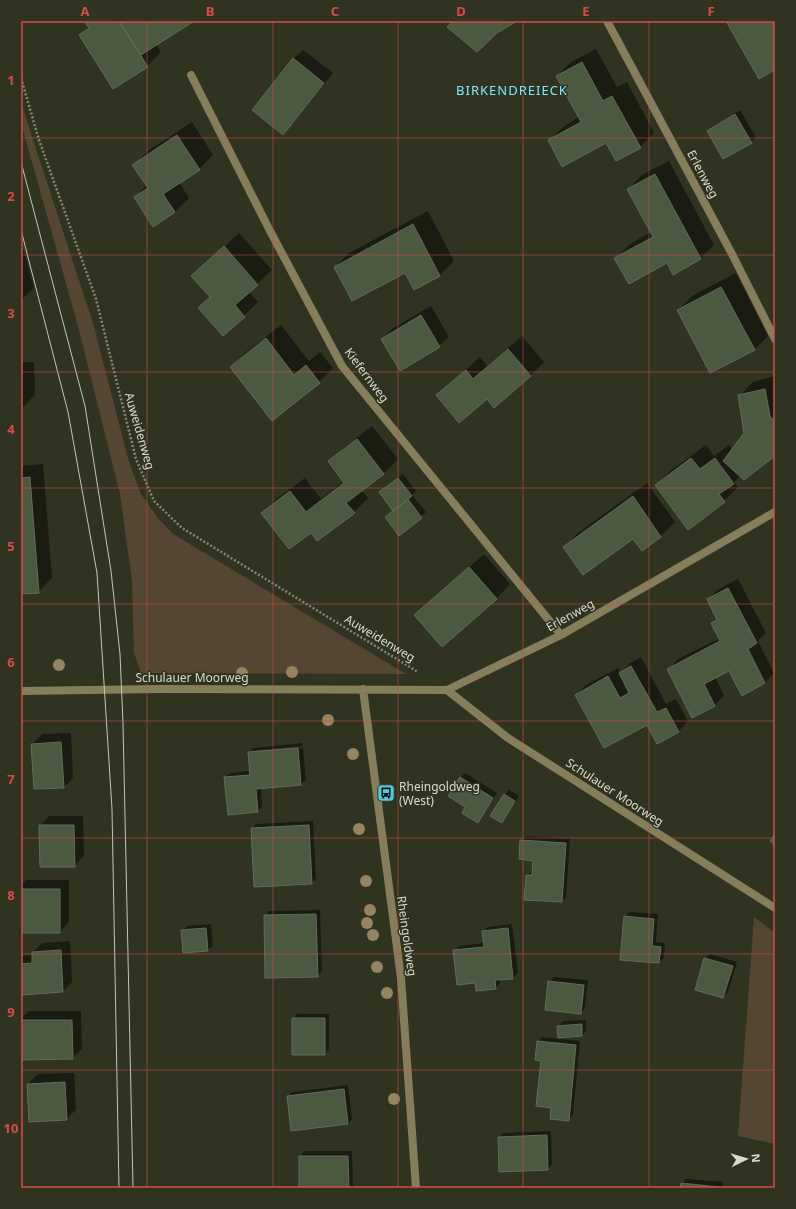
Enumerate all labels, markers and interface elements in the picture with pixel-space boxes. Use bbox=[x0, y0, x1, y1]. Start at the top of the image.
text: A bbox=[81, 2, 90, 20]
text: B bbox=[206, 2, 214, 20]
text: C bbox=[331, 2, 339, 20]
text: D bbox=[456, 2, 466, 20]
text: E bbox=[582, 2, 590, 20]
text: F bbox=[707, 2, 715, 20]
text: 1 bbox=[7, 71, 15, 89]
district label: BIRKENDREIECK bbox=[456, 81, 568, 99]
street label: Erlenweg bbox=[683, 147, 723, 201]
text: 2 bbox=[7, 187, 15, 205]
text: 3 bbox=[7, 304, 15, 322]
street label: Kiefernweg bbox=[341, 344, 393, 406]
street label: Auweidenweg bbox=[121, 390, 159, 472]
text: 4 bbox=[7, 420, 15, 438]
text: 5 bbox=[7, 537, 15, 555]
street label: Erlenweg bbox=[543, 595, 597, 635]
street label: Auweidenweg bbox=[342, 610, 418, 666]
text: 6 bbox=[7, 653, 15, 671]
street label: Schulauer Moorweg bbox=[135, 669, 249, 686]
street label: Schulauer Moorweg bbox=[563, 754, 667, 830]
text: 7 bbox=[7, 770, 15, 788]
place label: Rheingoldweg (West) bbox=[399, 778, 480, 809]
bus stop icon: Rheingoldweg (West) bbox=[376, 783, 396, 803]
text: 8 bbox=[7, 886, 15, 904]
street label: Rheingoldweg bbox=[393, 895, 421, 977]
text: 9 bbox=[7, 1003, 15, 1021]
text: 10 bbox=[4, 1119, 18, 1137]
north arrow bbox=[726, 1139, 766, 1179]
text: N bbox=[749, 1153, 764, 1163]

